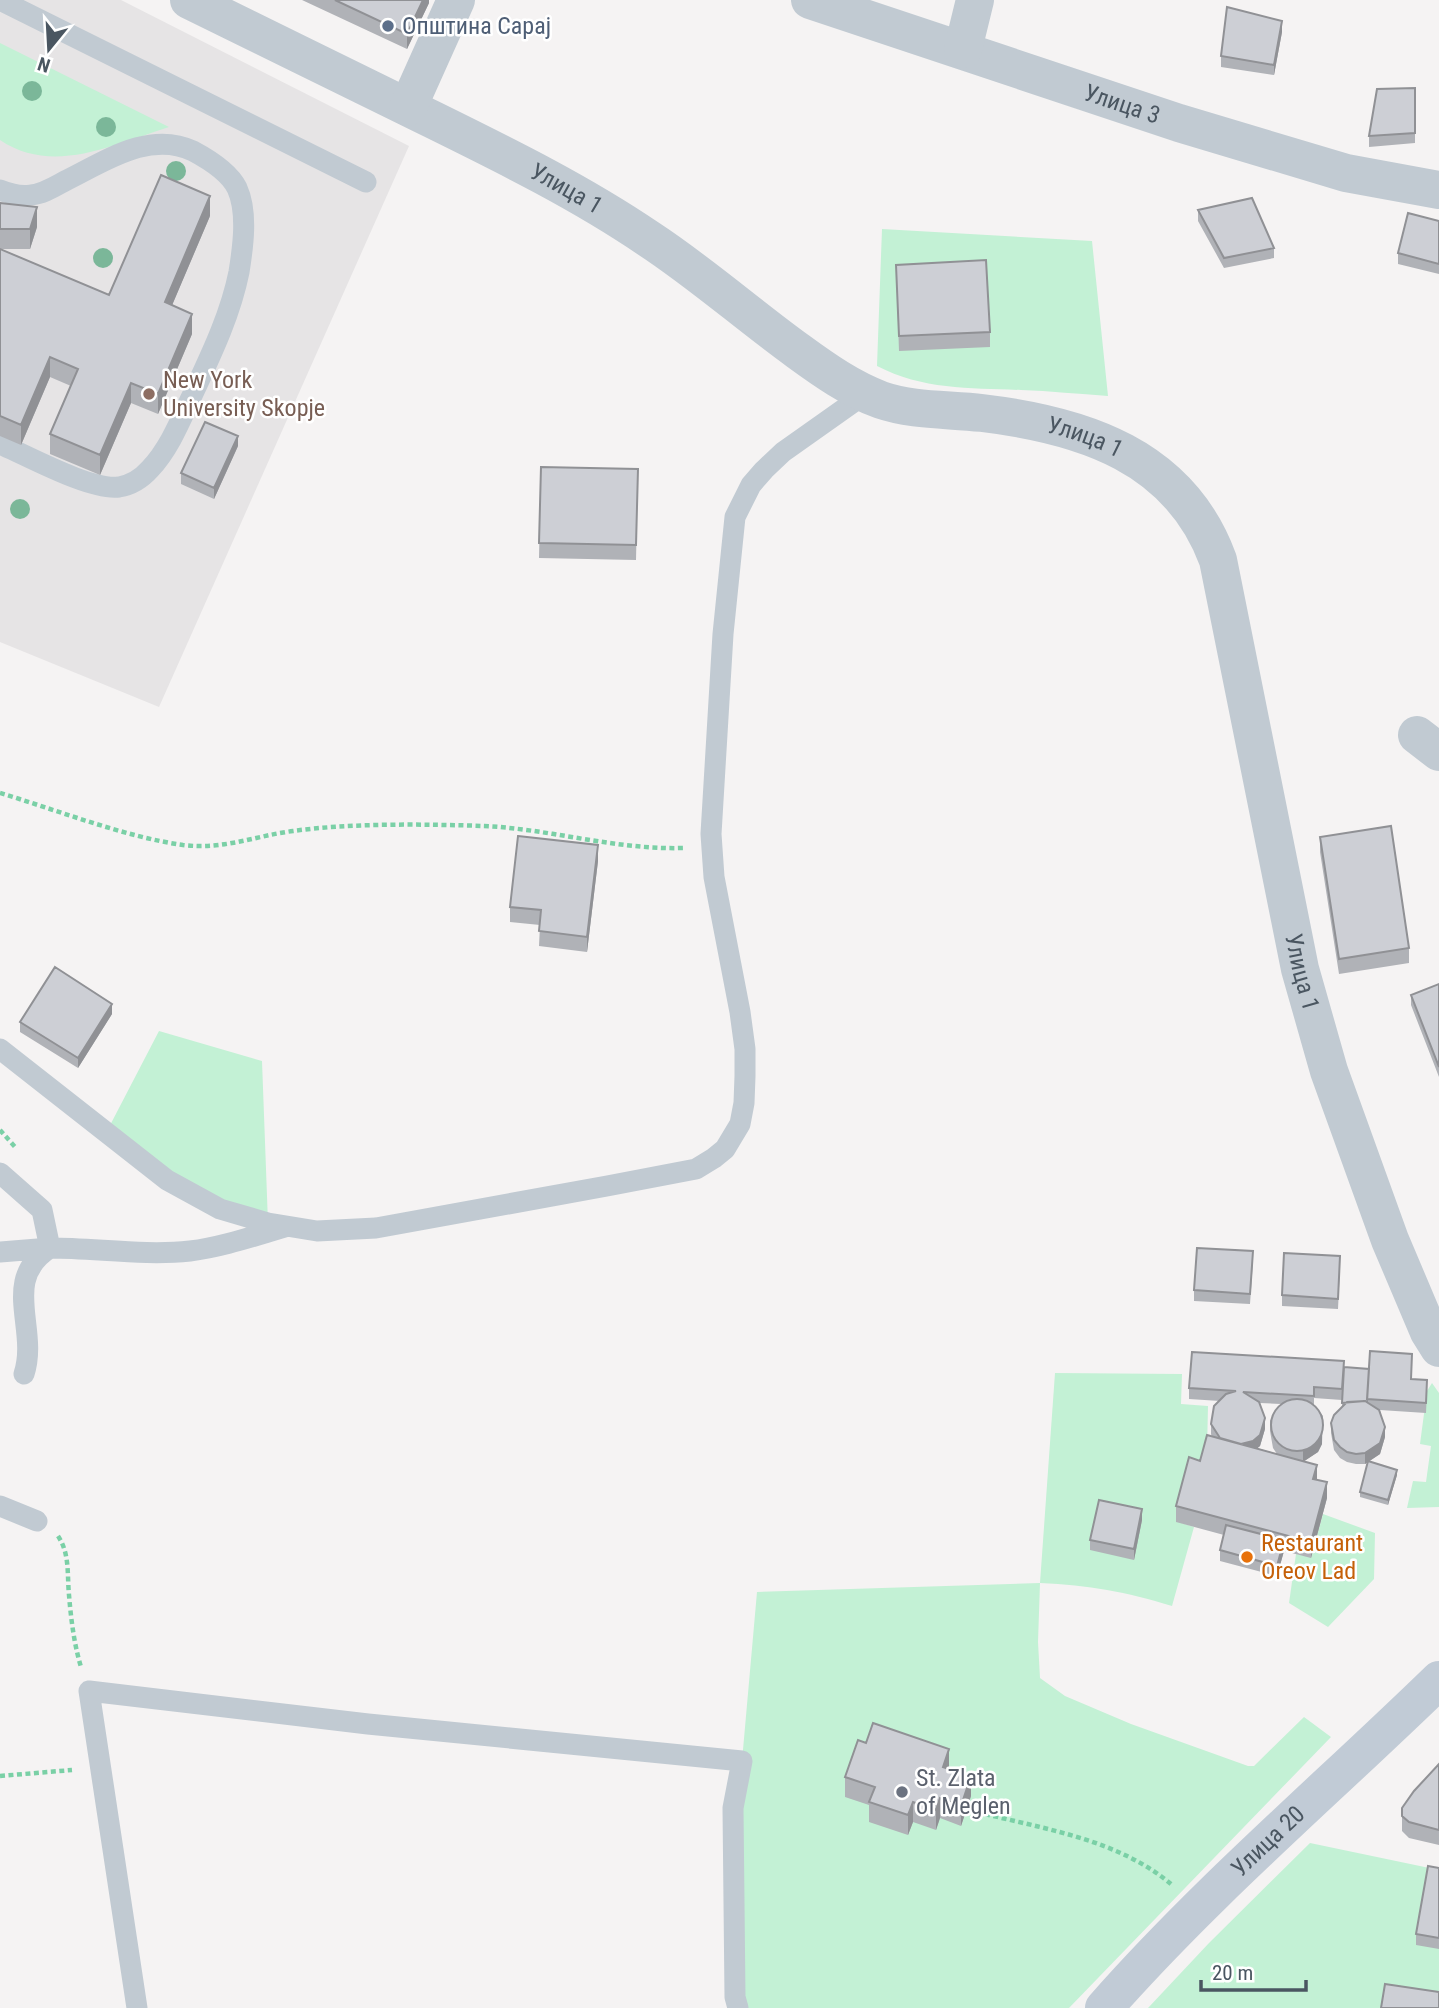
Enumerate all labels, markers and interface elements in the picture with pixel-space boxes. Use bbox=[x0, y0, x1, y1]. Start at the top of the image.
place label: Општина Сарај bbox=[402, 12, 551, 40]
north arrow bbox=[14, 14, 84, 84]
marker: Општина Сарај bbox=[380, 18, 396, 34]
text: N bbox=[35, 52, 53, 77]
street label: Улица 3 bbox=[1081, 78, 1164, 130]
street label: Улица 1 bbox=[526, 157, 608, 220]
place label: New York University Skopje bbox=[163, 366, 325, 422]
marker: New York University Skopje bbox=[141, 386, 157, 402]
street label: Улица 1 bbox=[1044, 411, 1128, 463]
street label: Улица 1 bbox=[1279, 931, 1325, 1014]
place label: Restaurant Oreov Lad bbox=[1261, 1529, 1363, 1585]
marker: Restaurant Oreov Lad bbox=[1239, 1549, 1255, 1565]
place label: St. Zlata of Meglen bbox=[916, 1764, 1011, 1820]
marker: St. Zlata of Meglen bbox=[894, 1784, 910, 1800]
street label: Улица 20 bbox=[1226, 1800, 1310, 1882]
scale bar bbox=[1201, 1948, 1306, 1992]
text: 20 m bbox=[1212, 1961, 1253, 1985]

